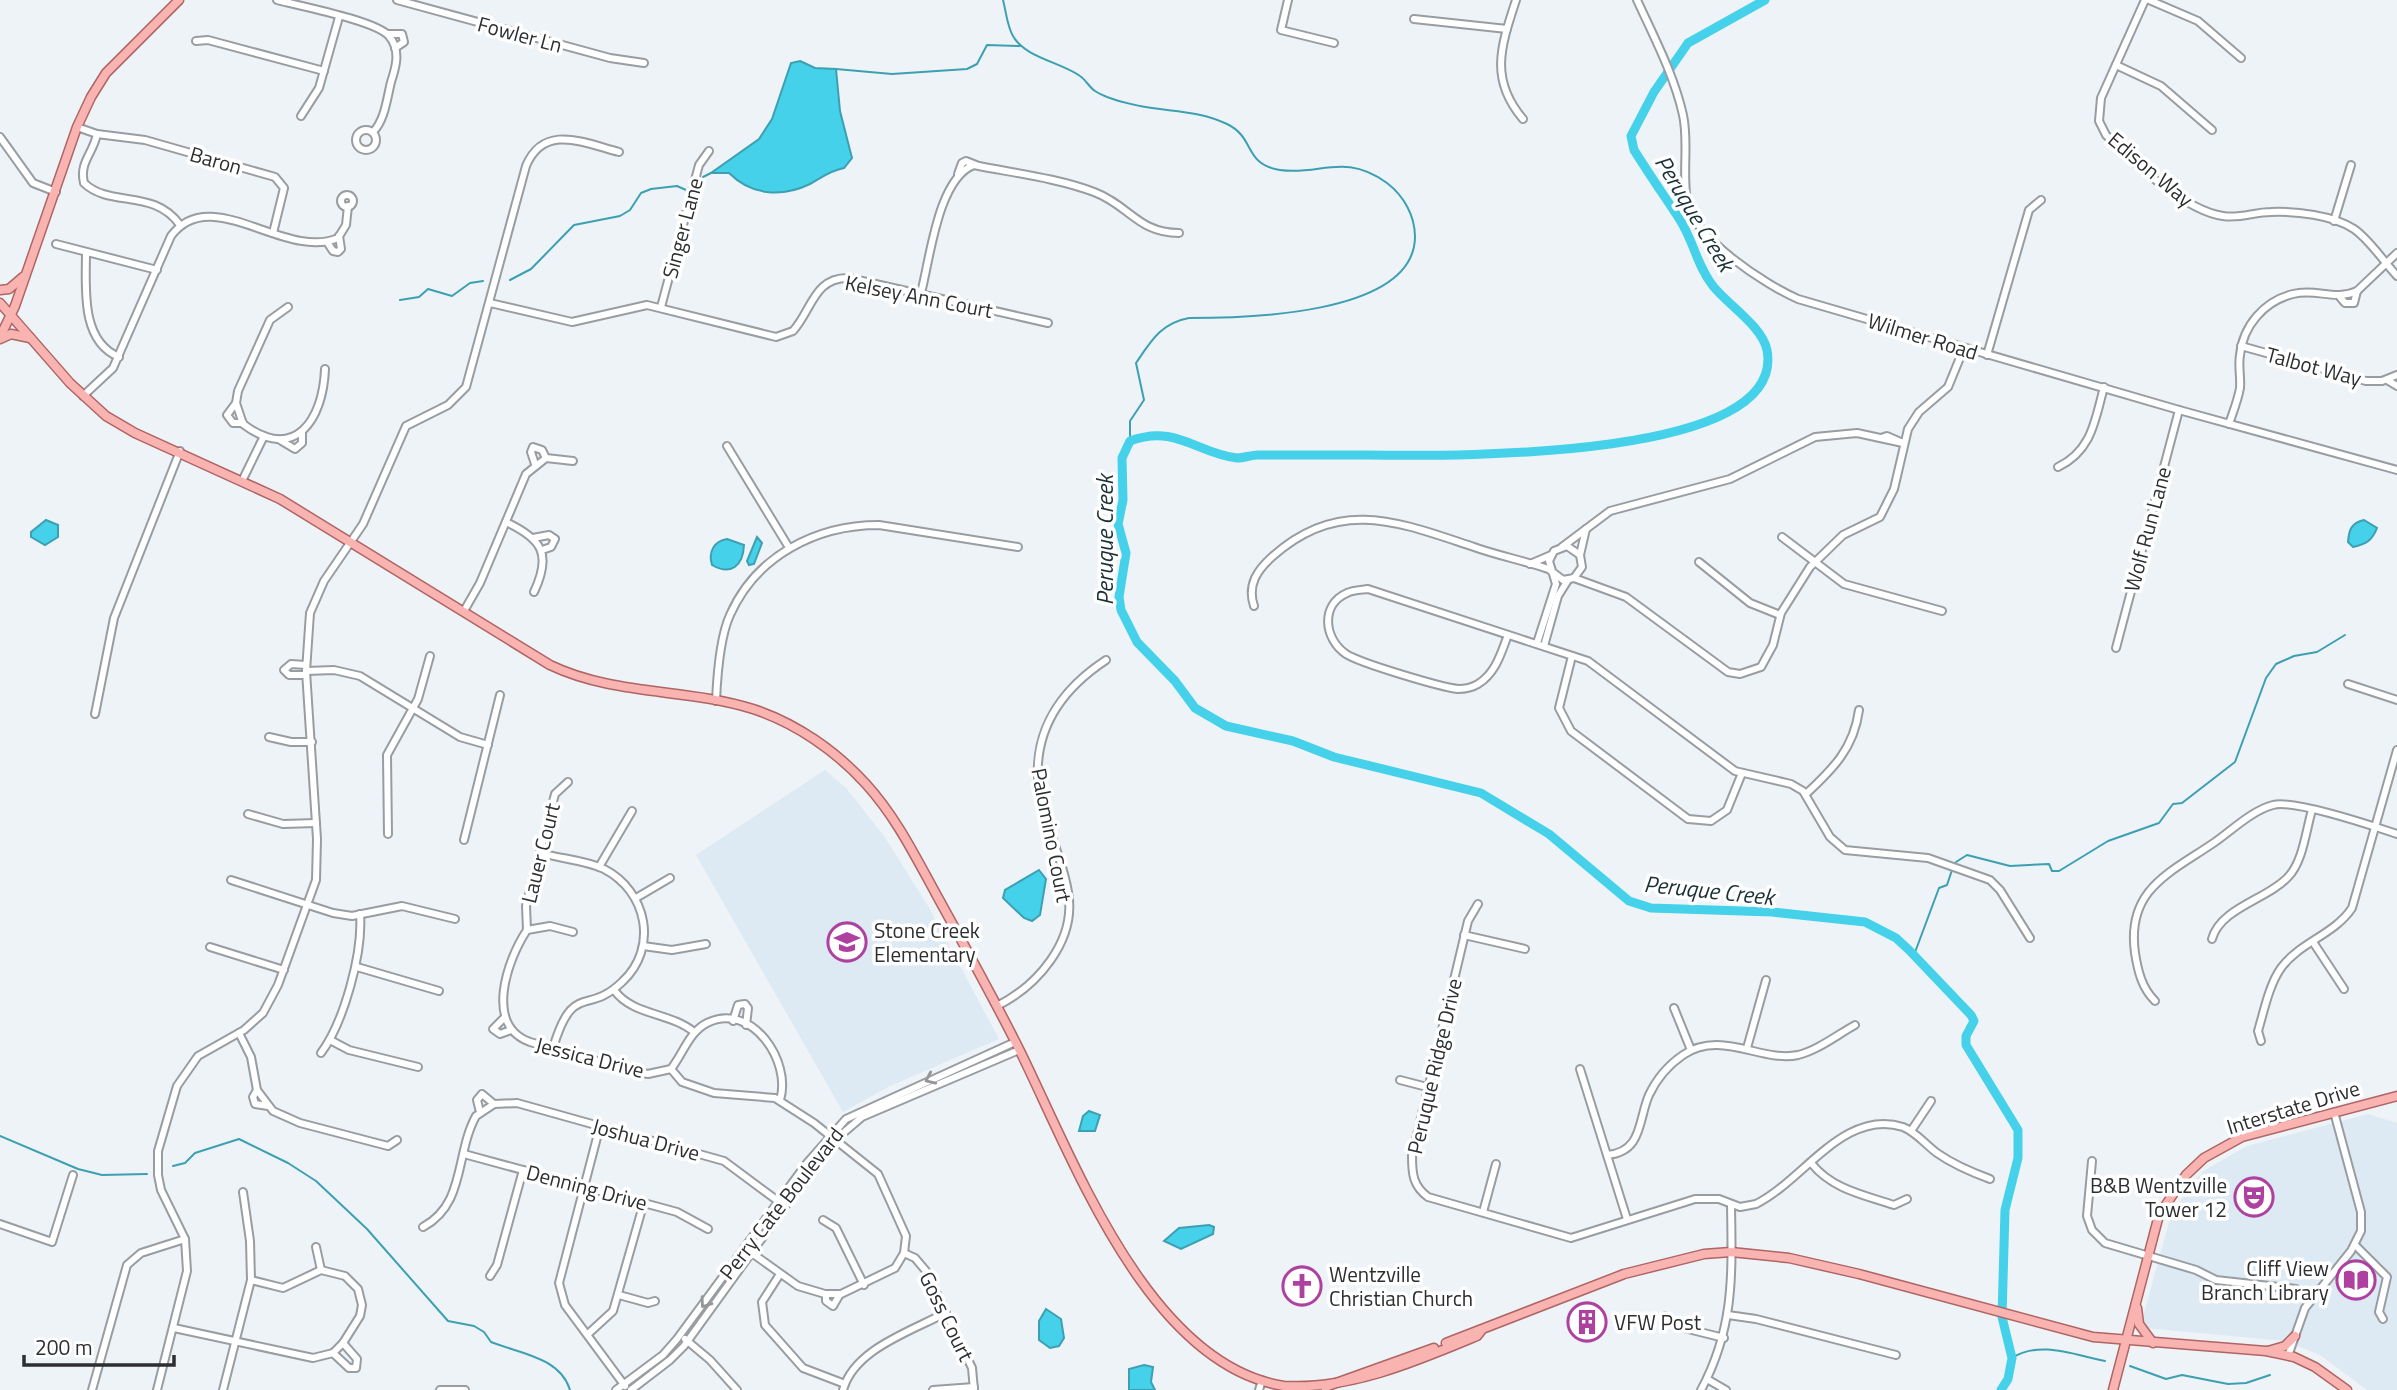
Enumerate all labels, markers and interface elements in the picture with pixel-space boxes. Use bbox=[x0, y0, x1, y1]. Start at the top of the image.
street label: Fowler Ln bbox=[474, 7, 566, 61]
street label: Edison Way bbox=[2101, 124, 2201, 214]
street label: Baron bbox=[186, 137, 246, 183]
water label: Peruque Creek bbox=[1646, 148, 1745, 280]
street label: Singer Lane bbox=[653, 174, 711, 282]
street label: Kelsey Ann Court bbox=[842, 266, 996, 326]
street label: Wilmer Road bbox=[1864, 304, 1982, 368]
street label: Talbot Way bbox=[2263, 338, 2365, 394]
street label: Wolf Run Lane bbox=[2115, 463, 2179, 595]
water label: Peruque Creek bbox=[1087, 472, 1122, 605]
street label: Palomino Court bbox=[1023, 765, 1081, 905]
street label: Lauer Court bbox=[512, 799, 568, 907]
water label: Peruque Creek bbox=[1642, 866, 1779, 915]
place label: Stone Creek Elementary bbox=[874, 914, 980, 970]
school or university icon: Stone Creek Elementary bbox=[826, 921, 868, 963]
street label: Peruque Ridge Drive bbox=[1398, 975, 1470, 1157]
street label: Jessica Drive bbox=[532, 1028, 648, 1086]
one-way arrow bbox=[925, 1071, 937, 1085]
street label: Interstate Drive bbox=[2222, 1072, 2364, 1142]
street label: Joshua Drive bbox=[589, 1109, 703, 1169]
street label: Perry Cate Boulevard bbox=[711, 1120, 851, 1286]
street label: Denning Drive bbox=[523, 1156, 651, 1218]
place label: B&B Wentzville Tower 12 bbox=[2090, 1169, 2227, 1225]
theatre icon: B&B Wentzville Tower 12 bbox=[2233, 1176, 2275, 1218]
place label: Cliff View Branch Library bbox=[2201, 1252, 2329, 1308]
place label: Wentzville Christian Church bbox=[1329, 1258, 1473, 1314]
library icon: Cliff View Branch Library bbox=[2335, 1259, 2377, 1301]
church icon: Wentzville Christian Church bbox=[1281, 1265, 1323, 1307]
street label: Goss Court bbox=[912, 1266, 983, 1367]
one-way arrow bbox=[700, 1295, 713, 1308]
building icon: VFW Post bbox=[1566, 1301, 1608, 1343]
place label: VFW Post bbox=[1614, 1306, 1702, 1338]
scale bar bbox=[24, 1324, 175, 1368]
text: 200 m bbox=[35, 1331, 92, 1363]

